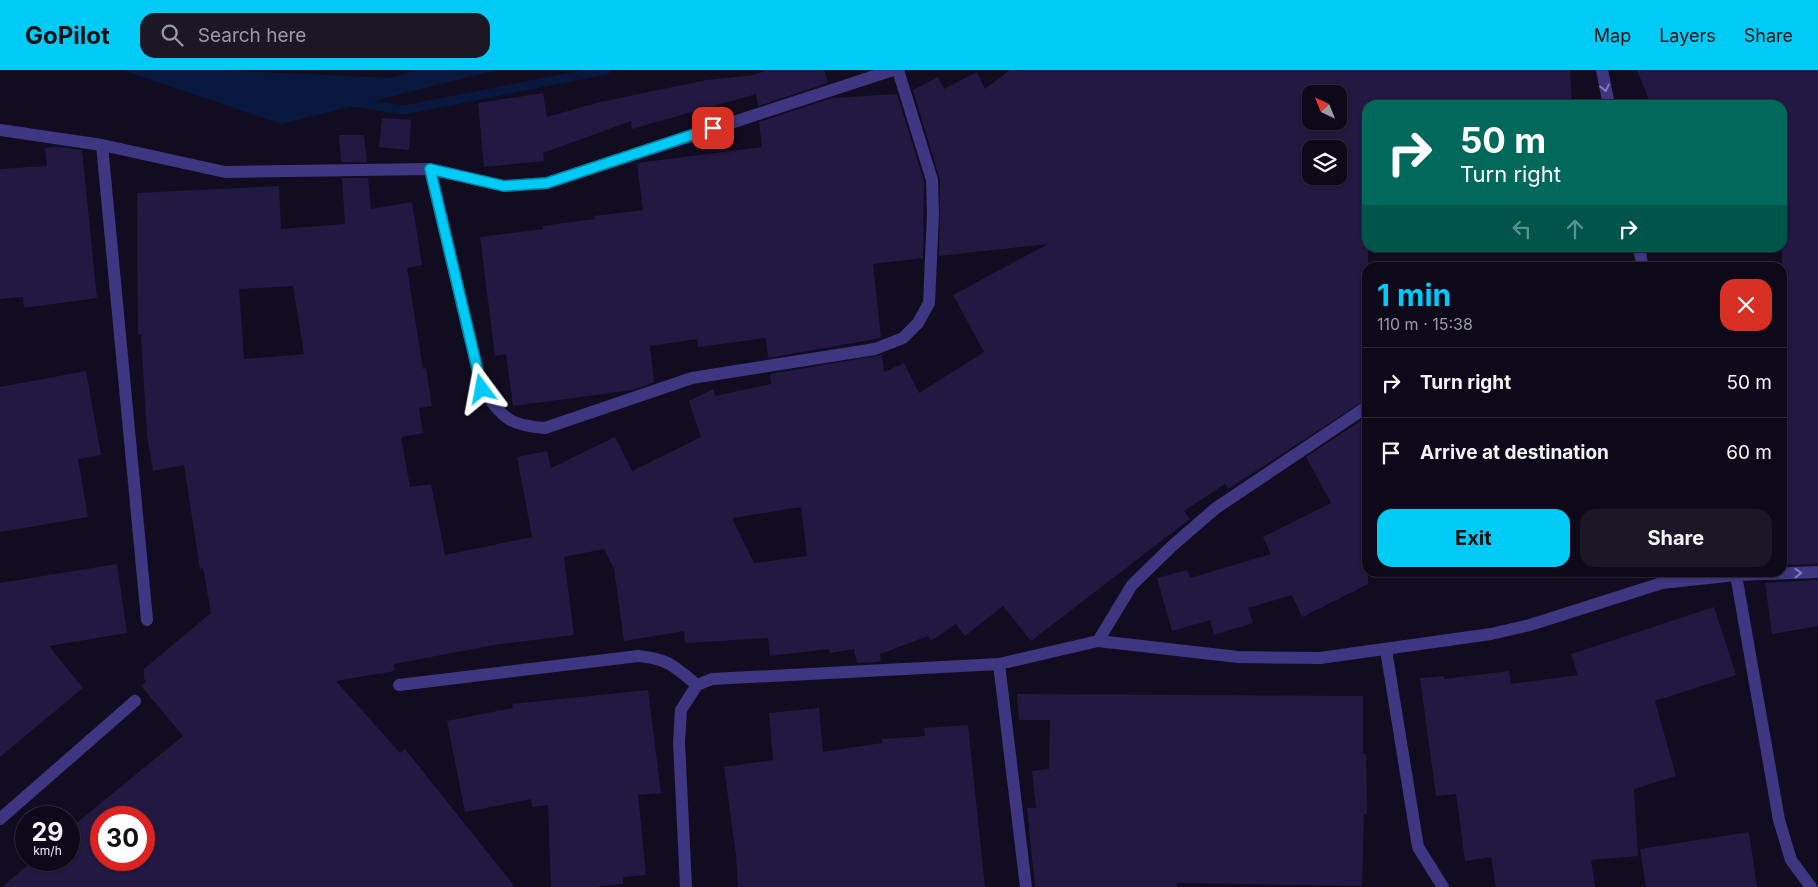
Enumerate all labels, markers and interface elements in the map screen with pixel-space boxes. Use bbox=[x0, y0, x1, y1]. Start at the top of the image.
search box bbox=[140, 13, 490, 58]
text: GoPilot bbox=[25, 21, 110, 50]
icon: search bbox=[158, 21, 186, 49]
text: Search here bbox=[198, 24, 306, 47]
text: Map bbox=[1594, 25, 1631, 46]
text: Layers bbox=[1659, 25, 1716, 46]
text: Share bbox=[1744, 25, 1793, 46]
one-way arrow bbox=[1599, 83, 1610, 92]
north arrow bbox=[1302, 85, 1348, 130]
map controls bbox=[1302, 85, 1347, 185]
pin bbox=[692, 107, 734, 149]
icon: arrive bbox=[699, 114, 727, 142]
text: 50 m bbox=[1460, 119, 1546, 161]
icon: right bbox=[1377, 120, 1442, 185]
button: layers bbox=[1302, 140, 1347, 185]
text: Turn right bbox=[1460, 161, 1561, 187]
icon: left bbox=[1508, 215, 1536, 243]
icon: ahead bbox=[1561, 215, 1589, 243]
icon: right bbox=[1614, 215, 1642, 243]
text: 1 min bbox=[1377, 277, 1451, 313]
button: close bbox=[1720, 279, 1772, 331]
text: 110 m · 15:38 bbox=[1377, 314, 1473, 334]
position arrow bbox=[455, 362, 507, 414]
icon: right bbox=[1377, 369, 1405, 397]
text: Turn right bbox=[1420, 371, 1511, 394]
text: 50 m bbox=[1726, 371, 1772, 394]
icon: arrive bbox=[1377, 439, 1405, 467]
text: Arrive at destination bbox=[1420, 441, 1609, 464]
text: 60 m bbox=[1726, 441, 1772, 464]
button: Exit bbox=[1377, 509, 1570, 567]
button: Share bbox=[1580, 509, 1772, 567]
one-way arrow bbox=[1794, 567, 1802, 578]
speed limit sign: 30 bbox=[90, 806, 155, 871]
text: 29 bbox=[32, 817, 63, 847]
text: km/h bbox=[33, 843, 62, 858]

